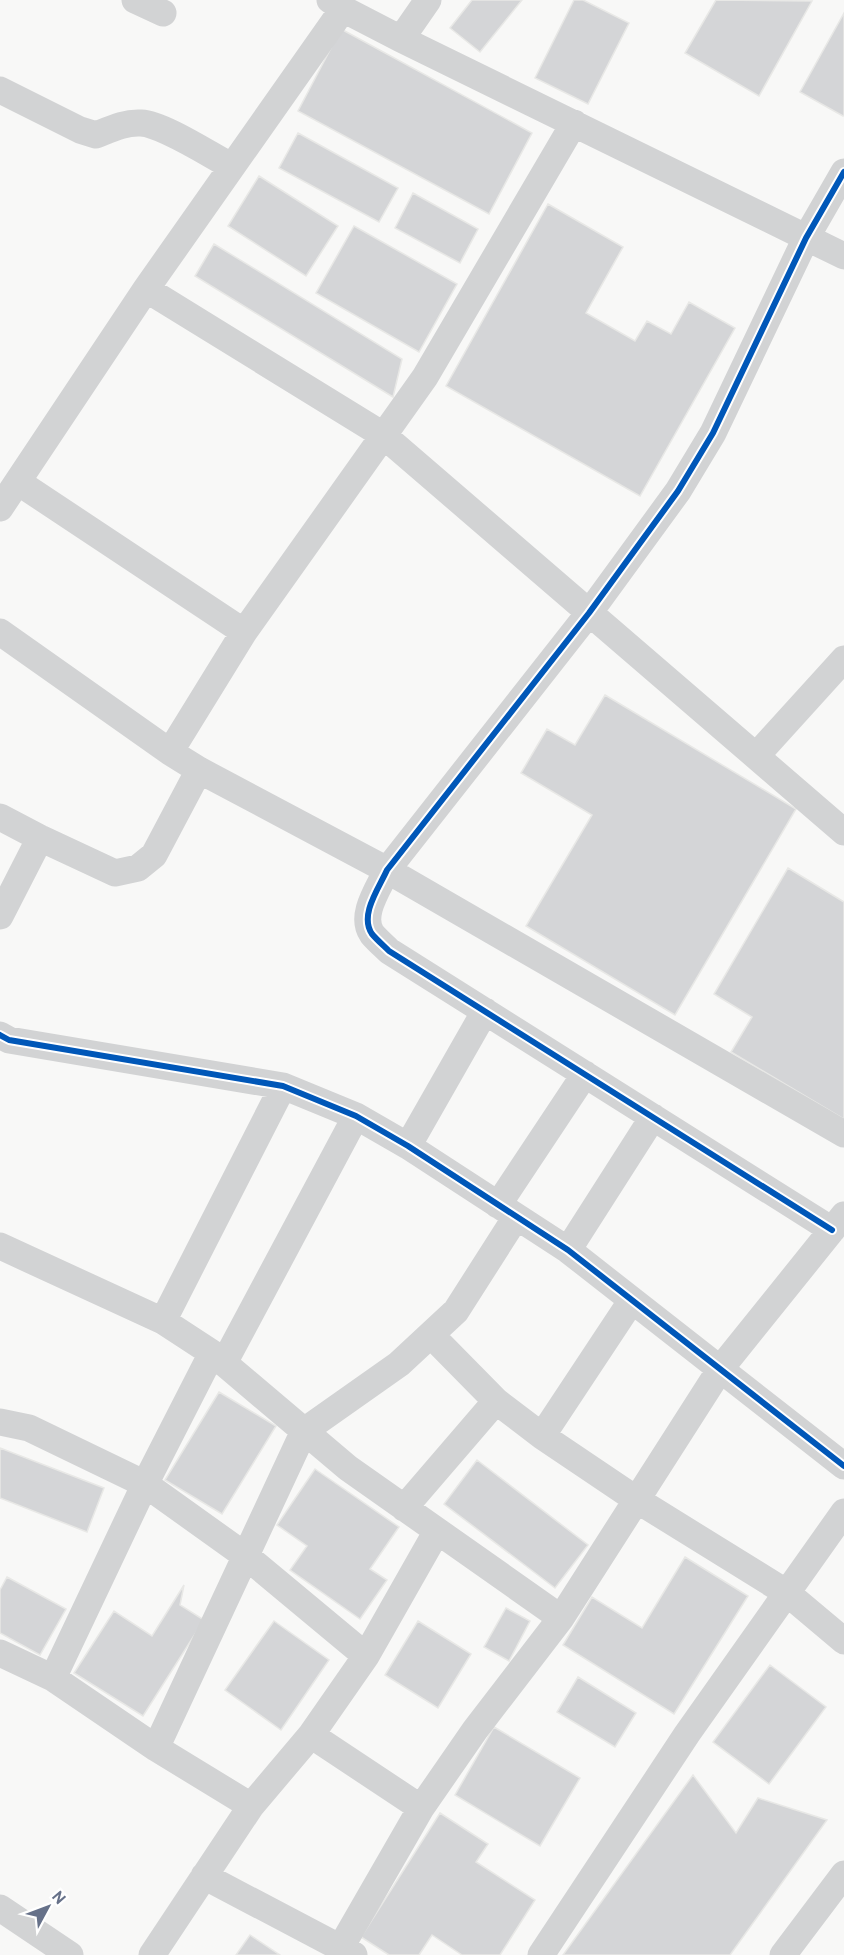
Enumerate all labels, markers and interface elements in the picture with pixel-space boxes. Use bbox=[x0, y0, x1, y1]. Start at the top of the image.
north arrow bbox=[18, 1877, 78, 1937]
text: N bbox=[46, 1888, 69, 1909]

